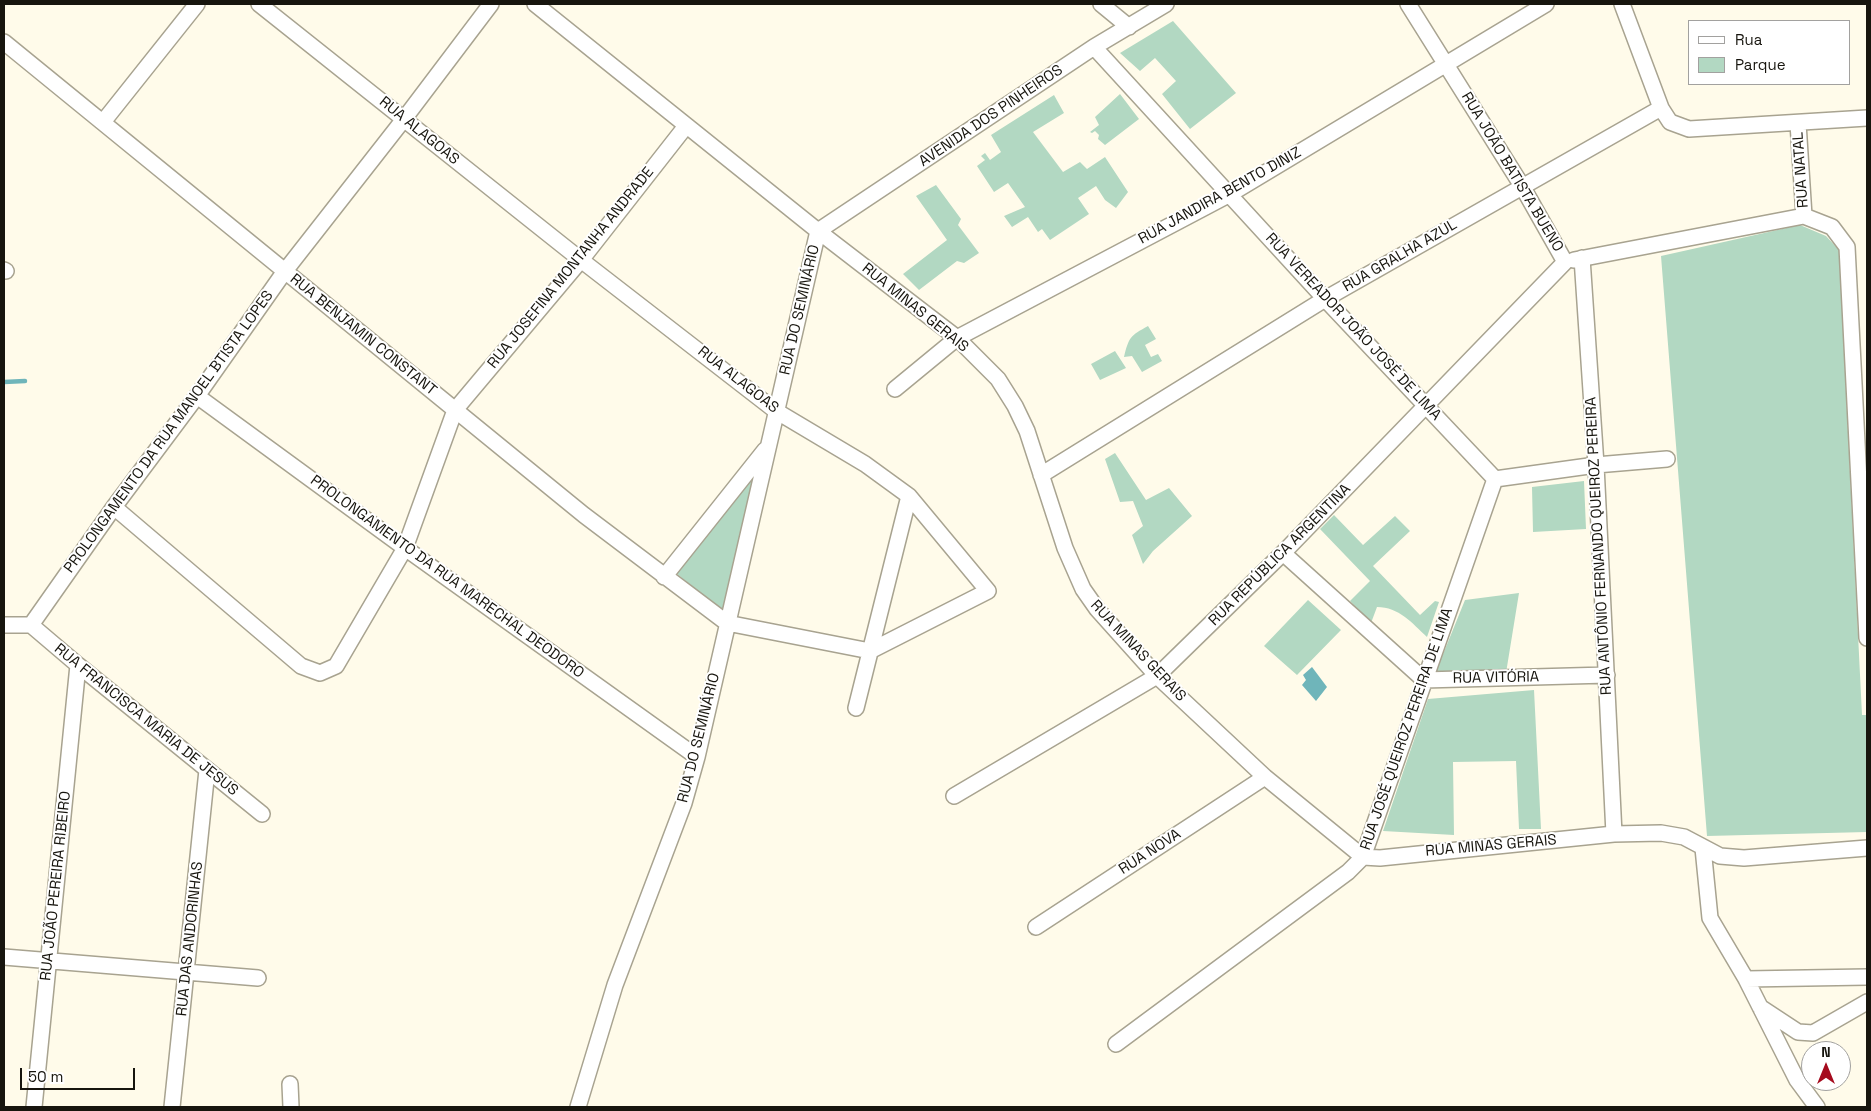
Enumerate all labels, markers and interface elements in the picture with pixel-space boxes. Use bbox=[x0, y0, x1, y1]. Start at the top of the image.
legend bbox=[1688, 20, 1851, 85]
text: Rua bbox=[1735, 30, 1762, 49]
text: Parque bbox=[1735, 55, 1786, 74]
street label: AVENIDA DOS PINHEIROS bbox=[916, 61, 1066, 171]
street label: RUA JOÃO BATISTA BUENO bbox=[1457, 89, 1567, 255]
street label: RUA ALAGOAS bbox=[375, 93, 463, 169]
street label: RUA NATAL bbox=[1789, 131, 1813, 209]
street label: RUA JANDIRA BENTO DINIZ bbox=[1136, 144, 1304, 248]
street label: RUA JOSEFINA MONTANHA ANDRADE bbox=[484, 164, 658, 372]
street label: RUA GRALHA AZUL bbox=[1340, 216, 1460, 296]
street label: RUA VEREADOR JOÃO JOSÉ DE LIMA bbox=[1261, 230, 1445, 424]
street label: RUA DO SEMINÁRIO bbox=[776, 243, 824, 377]
street label: RUA MINAS GERAIS bbox=[858, 260, 972, 356]
street label: RUA BENJAMIN CONSTANT bbox=[286, 270, 440, 400]
street label: PROLONGAMENTO DA RUA MANOEL BTISTA LOPES bbox=[60, 287, 278, 577]
street label: RUA ALAGOAS bbox=[694, 343, 782, 417]
street label: RUA ANTÔNIO FERNANDO QUEIROZ PEREIRA bbox=[1582, 396, 1616, 696]
street label: PROLONGAMENTO DA RUA MARECHAL DEODORO bbox=[307, 472, 587, 682]
street label: RUA REPÚBLICA ARGENTINA bbox=[1205, 480, 1355, 630]
street label: RUA MINAS GERAIS bbox=[1087, 597, 1189, 705]
street label: RUA JOSÉ QUEIROZ PEREIRA DE LIMA bbox=[1357, 606, 1457, 852]
street label: RUA FRANCISCA MARIA DE JESUS bbox=[50, 640, 242, 800]
street label: RUA VITÓRIA bbox=[1453, 668, 1539, 688]
street label: RUA DO SEMINÁRIO bbox=[674, 671, 724, 805]
street label: RUA JOÃO PEREIRA RIBEIRO bbox=[37, 790, 75, 982]
street label: RUA NOVA bbox=[1116, 825, 1184, 879]
street label: RUA MINAS GERAIS bbox=[1425, 831, 1557, 861]
street label: RUA DAS ANDORINHAS bbox=[173, 861, 207, 1017]
north arrow bbox=[1801, 1041, 1851, 1091]
text: N bbox=[1821, 1043, 1831, 1061]
scale bar bbox=[22, 1058, 138, 1090]
text: 50 m bbox=[28, 1067, 63, 1086]

